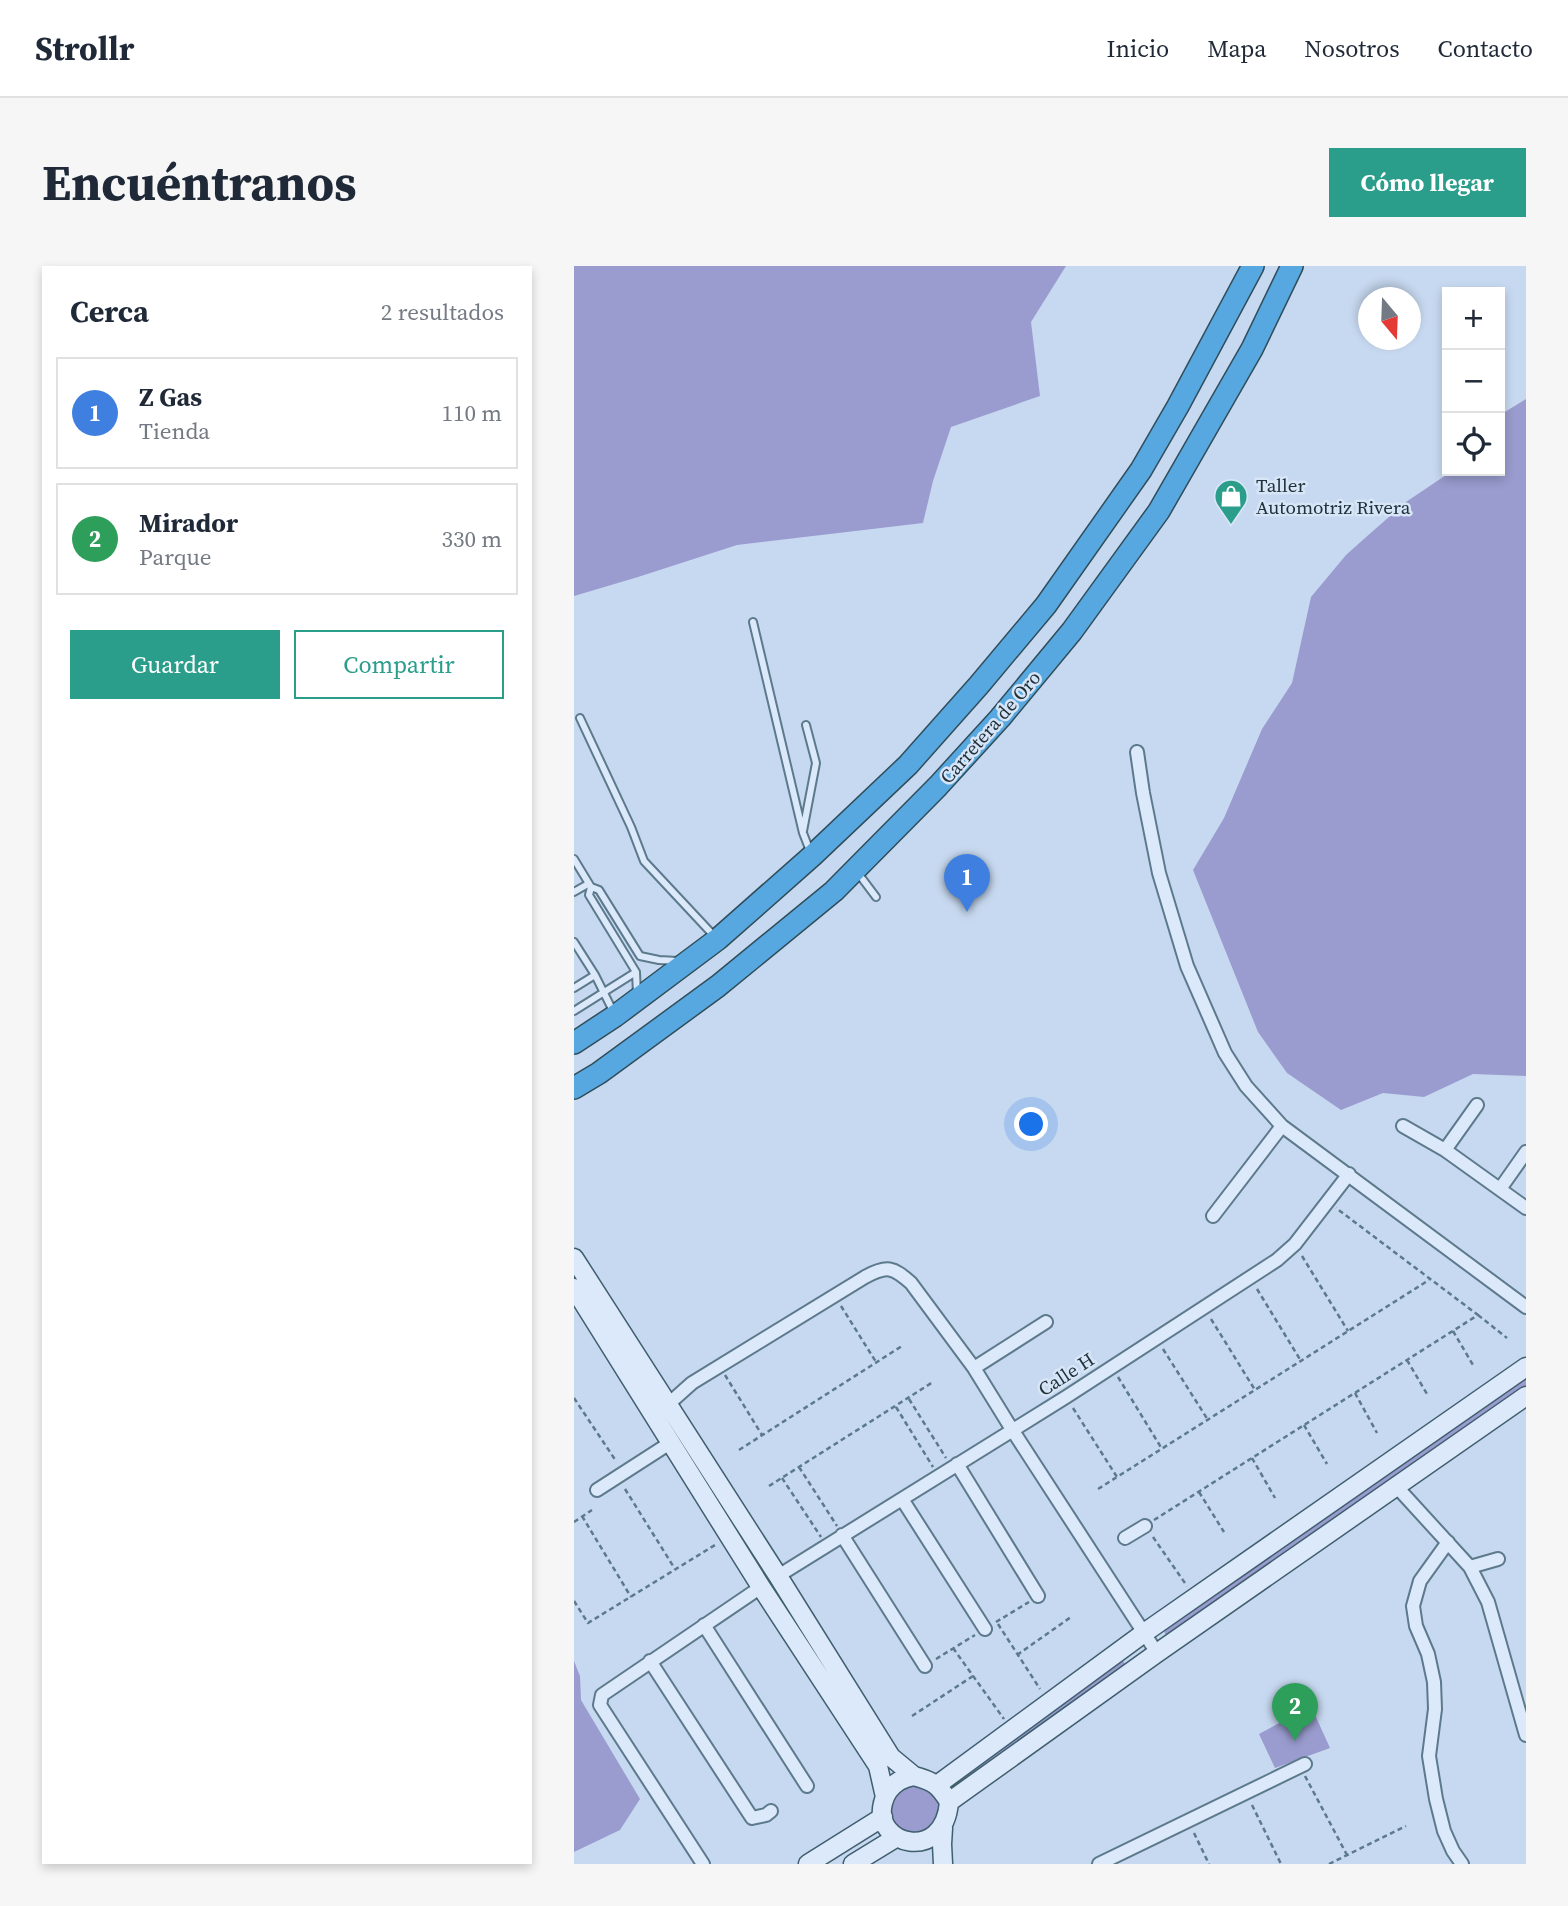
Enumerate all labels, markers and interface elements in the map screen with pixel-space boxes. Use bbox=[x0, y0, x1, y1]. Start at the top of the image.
text: Strollr bbox=[35, 26, 134, 71]
text: Inicio bbox=[1107, 32, 1169, 65]
text: Mapa bbox=[1207, 32, 1266, 65]
text: Nosotros bbox=[1304, 32, 1400, 65]
text: Contacto bbox=[1438, 32, 1533, 65]
button: Cómo llegar bbox=[1329, 148, 1526, 217]
text: Encuéntranos bbox=[42, 149, 356, 216]
north arrow bbox=[1358, 287, 1421, 350]
map controls bbox=[1442, 287, 1505, 476]
button: + bbox=[1442, 287, 1505, 350]
text: Cerca bbox=[70, 291, 149, 332]
text: 2 resultados bbox=[381, 296, 504, 328]
button: − bbox=[1442, 350, 1505, 413]
text: Z Gas bbox=[139, 379, 202, 415]
text: 1 bbox=[89, 397, 101, 429]
text: 110 m bbox=[441, 397, 502, 429]
button: locate bbox=[1442, 413, 1505, 476]
text: Tienda bbox=[139, 415, 210, 447]
place label: Taller Automotriz Rivera bbox=[1256, 472, 1411, 520]
shop icon: Taller Automotriz Rivera bbox=[1212, 477, 1250, 526]
text: Mirador bbox=[139, 505, 238, 541]
text: 2 bbox=[89, 523, 101, 555]
text: 330 m bbox=[441, 523, 502, 555]
text: Parque bbox=[139, 541, 211, 573]
button: Guardar bbox=[70, 630, 280, 699]
button: Compartir bbox=[294, 630, 504, 699]
street label: Carretera de Oro bbox=[934, 665, 1046, 789]
pin: 1 bbox=[944, 854, 990, 912]
your location bbox=[1014, 1107, 1048, 1141]
street label: Calle H bbox=[1033, 1346, 1099, 1402]
pin: 2 bbox=[1272, 1683, 1318, 1741]

